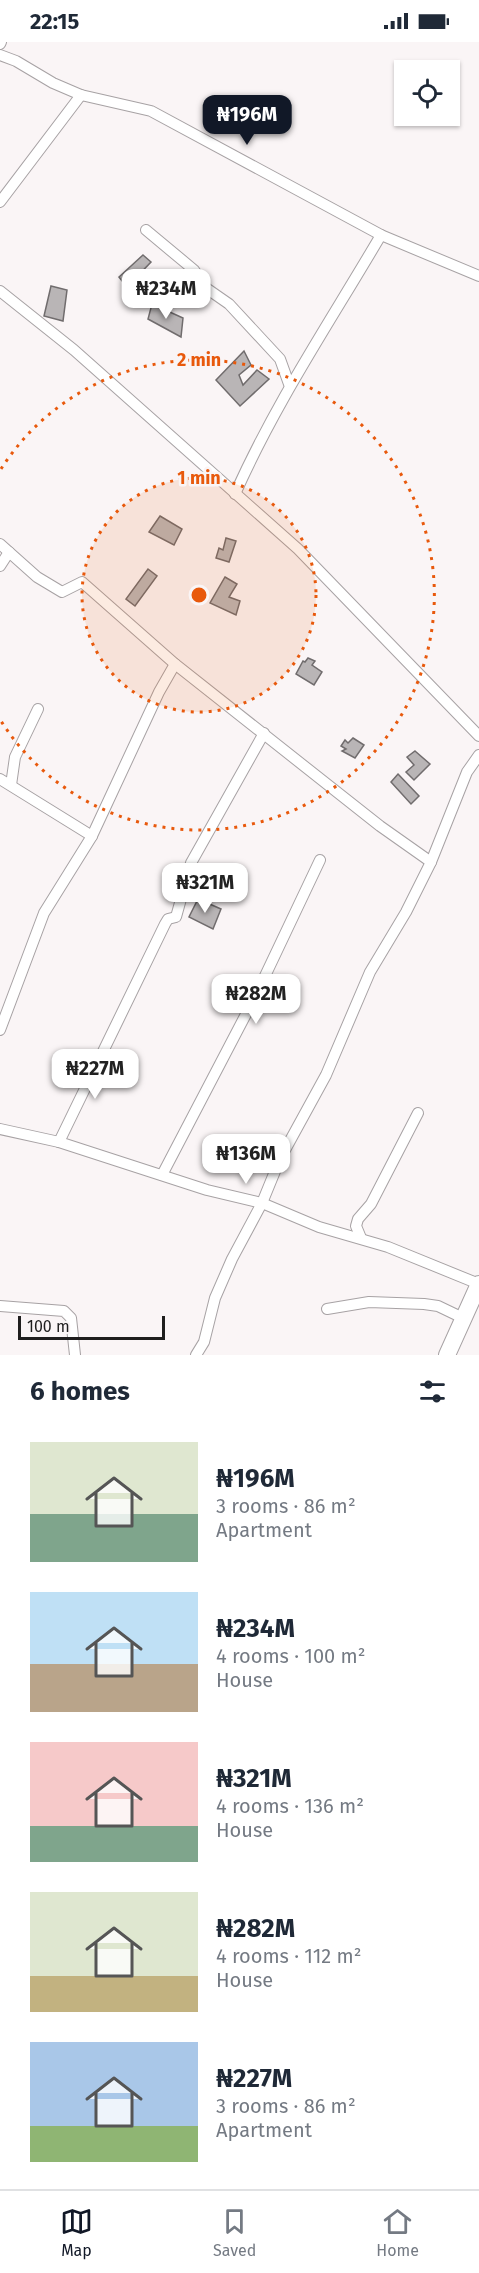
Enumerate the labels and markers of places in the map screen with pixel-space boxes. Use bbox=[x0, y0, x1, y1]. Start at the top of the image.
pin: ₦196M bbox=[205, 95, 289, 146]
pin: ₦234M bbox=[124, 269, 208, 320]
centre of rings bbox=[189, 585, 209, 605]
pin: ₦321M bbox=[163, 863, 247, 914]
pin: ₦282M bbox=[214, 974, 298, 1025]
pin: ₦227M bbox=[53, 1049, 137, 1100]
pin: ₦136M bbox=[204, 1134, 288, 1185]

